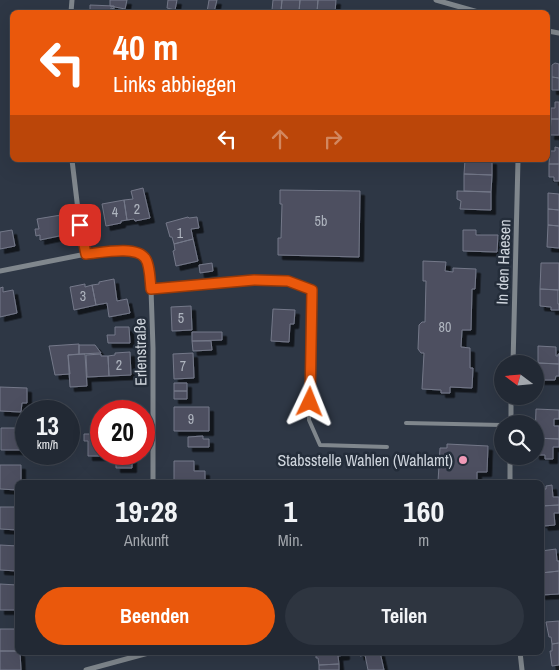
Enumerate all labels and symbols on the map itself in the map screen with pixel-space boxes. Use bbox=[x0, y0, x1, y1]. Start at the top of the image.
house number: 2 bbox=[134, 200, 140, 218]
house number: 4 bbox=[112, 203, 119, 221]
pin bbox=[59, 204, 101, 246]
house number: 5b bbox=[315, 212, 327, 230]
street label: In den Haesen bbox=[491, 219, 515, 305]
house number: 1 bbox=[177, 224, 184, 242]
house number: 3 bbox=[80, 287, 86, 305]
house number: 5 bbox=[178, 309, 184, 327]
street label: Erlenstraße bbox=[128, 318, 152, 386]
house number: 80 bbox=[439, 318, 451, 336]
north arrow bbox=[494, 355, 544, 405]
house number: 2 bbox=[116, 356, 122, 374]
house number: 7 bbox=[180, 357, 186, 375]
position arrow bbox=[283, 375, 335, 427]
speed limit sign: 20 bbox=[90, 400, 155, 465]
house number: 9 bbox=[188, 410, 194, 428]
place label: Stabsstelle Wahlen (Wahlamt) bbox=[278, 449, 453, 471]
marker: Stabsstelle Wahlen (Wahlamt) bbox=[457, 454, 469, 466]

